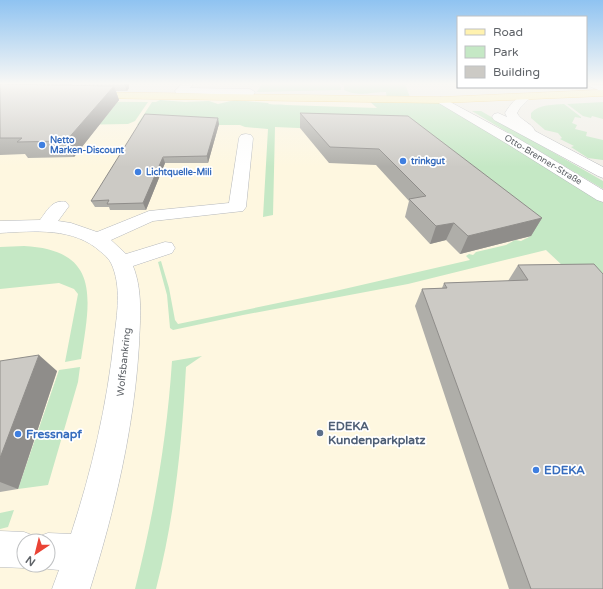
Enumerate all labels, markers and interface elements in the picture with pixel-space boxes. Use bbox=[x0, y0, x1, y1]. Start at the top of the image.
legend bbox=[457, 16, 587, 88]
text: Road bbox=[493, 25, 523, 39]
text: Park bbox=[493, 45, 519, 59]
text: Building bbox=[493, 65, 540, 79]
street label: Otto-Brenner-Straße bbox=[502, 132, 584, 188]
place label: Netto Marken-Discount bbox=[50, 135, 125, 156]
marker: Netto Marken-Discount bbox=[37, 140, 47, 150]
marker: trinkgut bbox=[398, 156, 408, 166]
place label: trinkgut bbox=[410, 156, 446, 167]
marker: Lichtquelle-Mili bbox=[133, 167, 143, 177]
place label: Lichtquelle-Mili bbox=[146, 167, 212, 178]
street label: Wolfsbankring bbox=[114, 327, 134, 397]
place label: EDEKA Kundenparkplatz bbox=[328, 419, 426, 448]
place label: Fressnapf bbox=[26, 427, 82, 442]
marker: EDEKA Kundenparkplatz bbox=[315, 428, 325, 438]
marker: Fressnapf bbox=[13, 429, 23, 439]
place label: EDEKA bbox=[544, 463, 585, 477]
marker: EDEKA bbox=[531, 465, 541, 475]
north arrow bbox=[16, 533, 56, 573]
text: N bbox=[23, 553, 38, 569]

